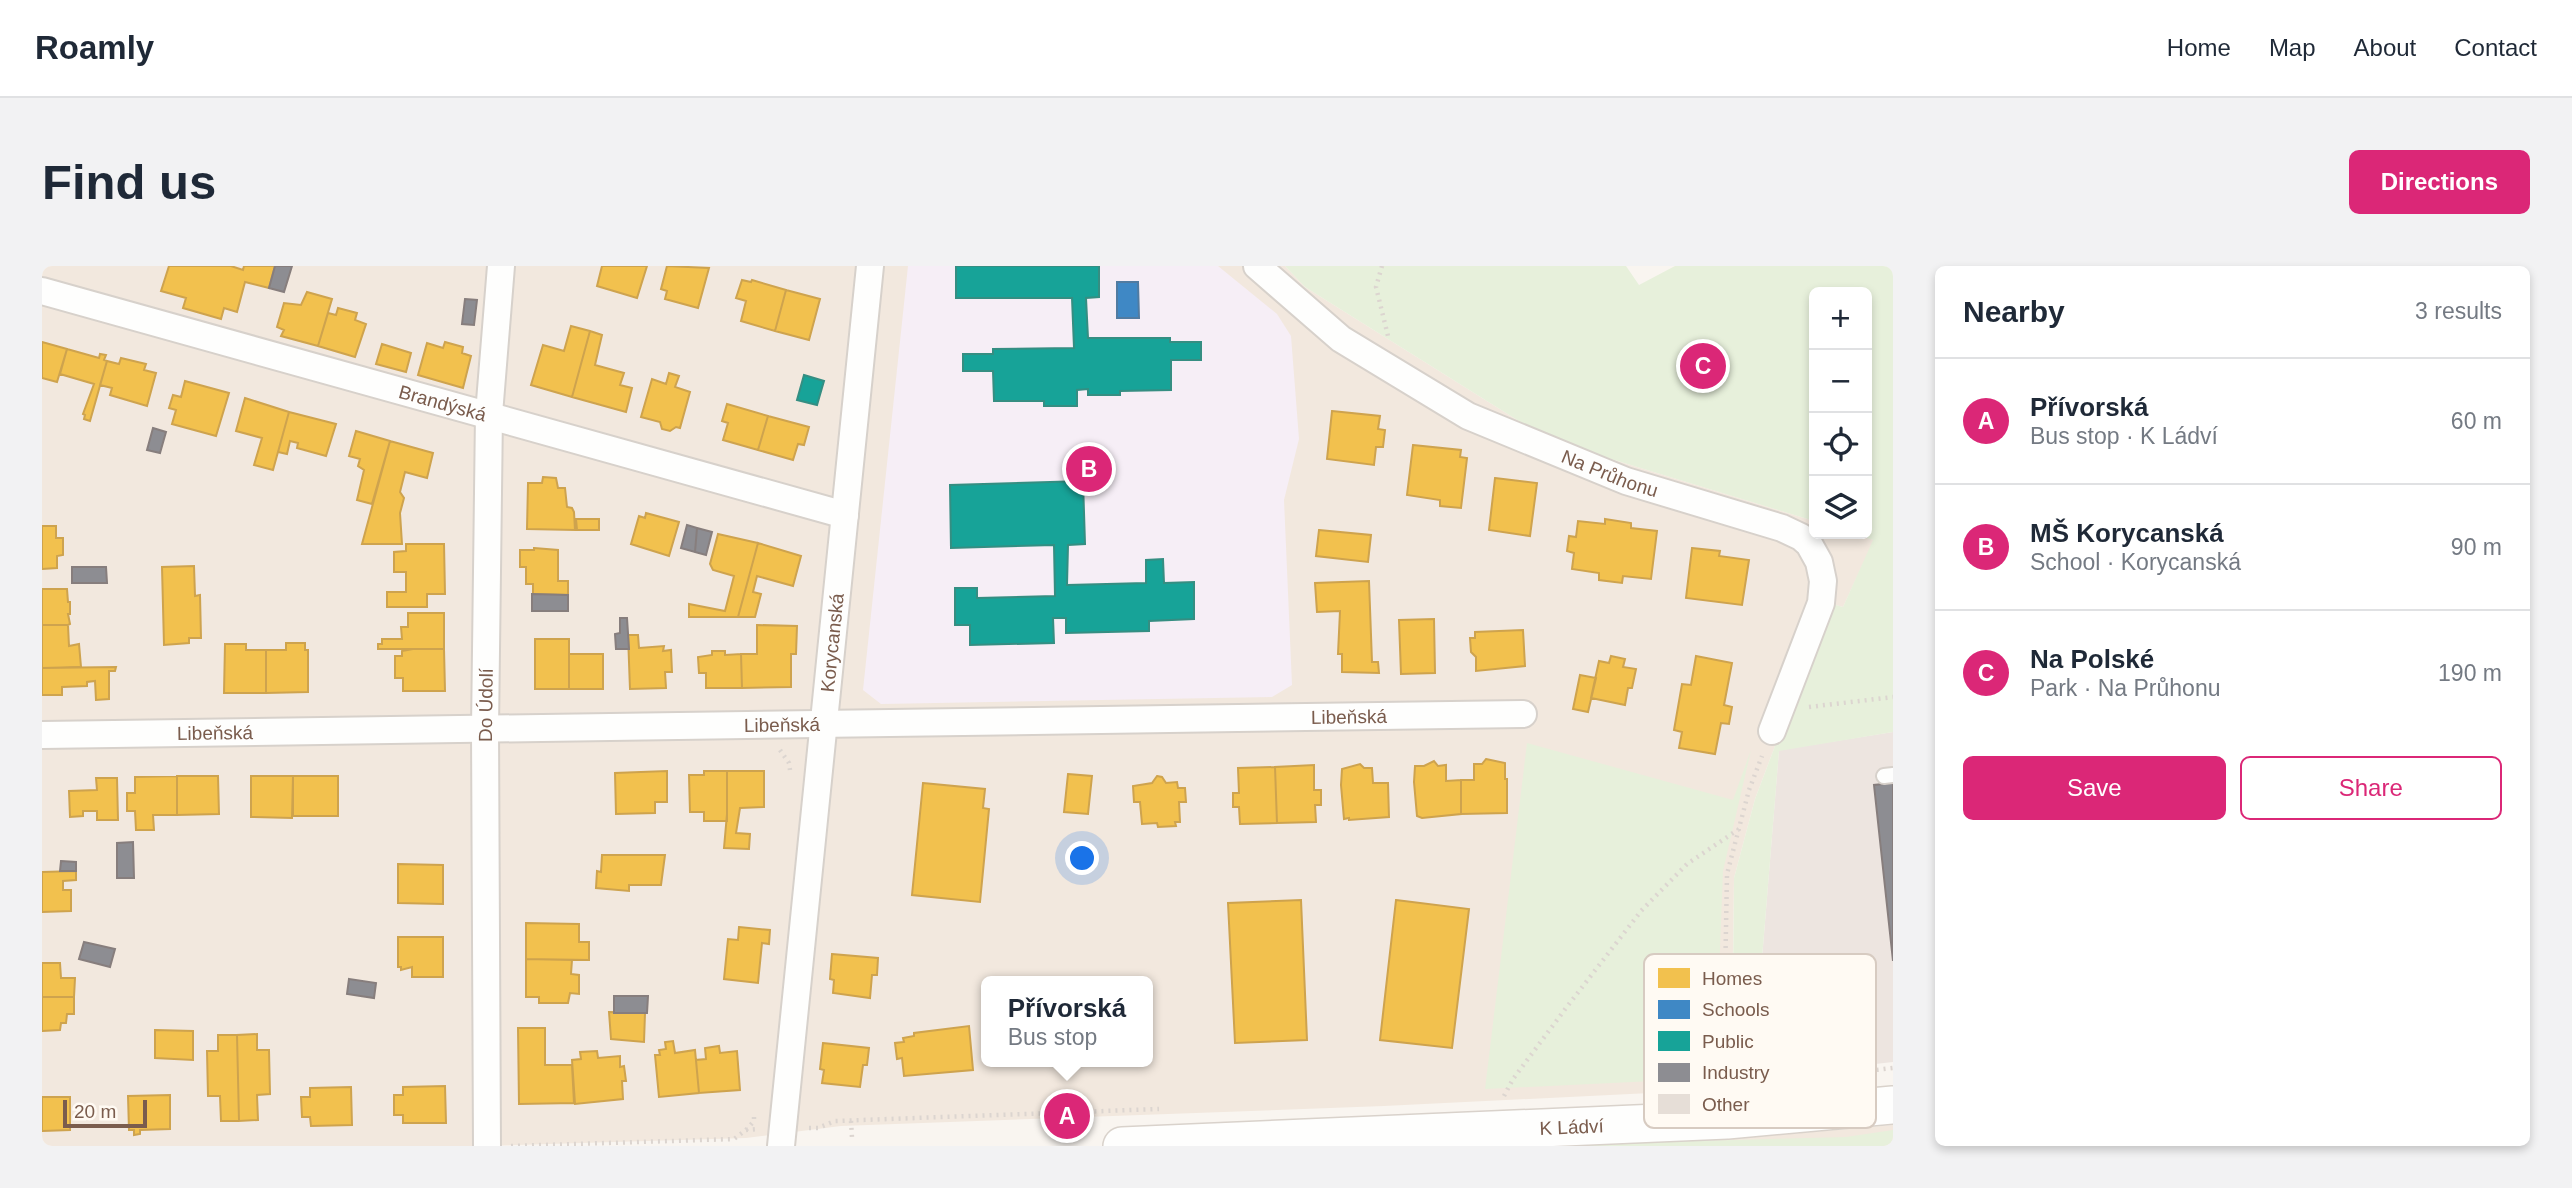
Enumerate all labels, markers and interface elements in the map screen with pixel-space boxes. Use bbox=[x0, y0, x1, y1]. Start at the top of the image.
text: Roamly bbox=[35, 29, 154, 66]
text: Home bbox=[2167, 34, 2231, 61]
text: Map bbox=[2269, 34, 2316, 61]
text: About bbox=[2354, 34, 2416, 61]
text: Contact bbox=[2454, 34, 2537, 61]
button: Directions bbox=[2349, 150, 2530, 214]
text: Find us bbox=[42, 155, 216, 209]
map controls bbox=[1809, 287, 1872, 539]
button: + bbox=[1809, 287, 1872, 350]
text: Nearby bbox=[1963, 295, 2065, 328]
text: 3 results bbox=[2415, 298, 2502, 324]
pin: C bbox=[1680, 340, 1726, 392]
button: − bbox=[1809, 350, 1872, 413]
street label: Brandýská bbox=[396, 381, 489, 426]
text: Přívorská bbox=[2030, 392, 2149, 422]
text: A bbox=[1978, 408, 1994, 434]
text: 60 m bbox=[2451, 408, 2502, 434]
button: locate bbox=[1809, 413, 1872, 476]
text: Bus stop · K Ládví bbox=[2030, 423, 2218, 449]
pin: B bbox=[1066, 443, 1112, 495]
street label: Na Průhonu bbox=[1559, 446, 1661, 501]
button: layers bbox=[1809, 476, 1872, 539]
text: MŠ Korycanská bbox=[2030, 518, 2224, 548]
text: B bbox=[1978, 534, 1994, 560]
text: 90 m bbox=[2451, 534, 2502, 560]
text: School · Korycanská bbox=[2030, 549, 2241, 575]
street label: Korycanská bbox=[817, 592, 848, 693]
text: Na Polské bbox=[2030, 644, 2154, 674]
text: C bbox=[1978, 660, 1994, 686]
text: 190 m bbox=[2438, 660, 2502, 686]
street label: Do Údolí bbox=[475, 667, 497, 742]
text: Park · Na Průhonu bbox=[2030, 675, 2220, 701]
street label: Libeňská bbox=[1311, 706, 1388, 728]
street label: Libeňská bbox=[744, 714, 821, 736]
street label: Libeňská bbox=[177, 722, 254, 744]
button: Save bbox=[1963, 756, 2226, 820]
button: Share bbox=[2240, 756, 2502, 820]
your location bbox=[1065, 841, 1099, 875]
legend bbox=[1644, 954, 1876, 1128]
text: Homes bbox=[1702, 968, 1762, 989]
popup bbox=[981, 976, 1153, 1067]
text: Přívorská bbox=[1008, 993, 1126, 1023]
text: Schools bbox=[1702, 999, 1770, 1020]
text: Bus stop bbox=[1008, 1024, 1097, 1050]
text: Public bbox=[1702, 1031, 1754, 1052]
text: Industry bbox=[1702, 1062, 1770, 1083]
pin: A bbox=[1044, 1090, 1090, 1142]
text: Other bbox=[1702, 1094, 1750, 1115]
scale bar bbox=[63, 1097, 147, 1129]
text: 20 m bbox=[74, 1101, 116, 1122]
street label: K Ládví bbox=[1539, 1115, 1605, 1139]

